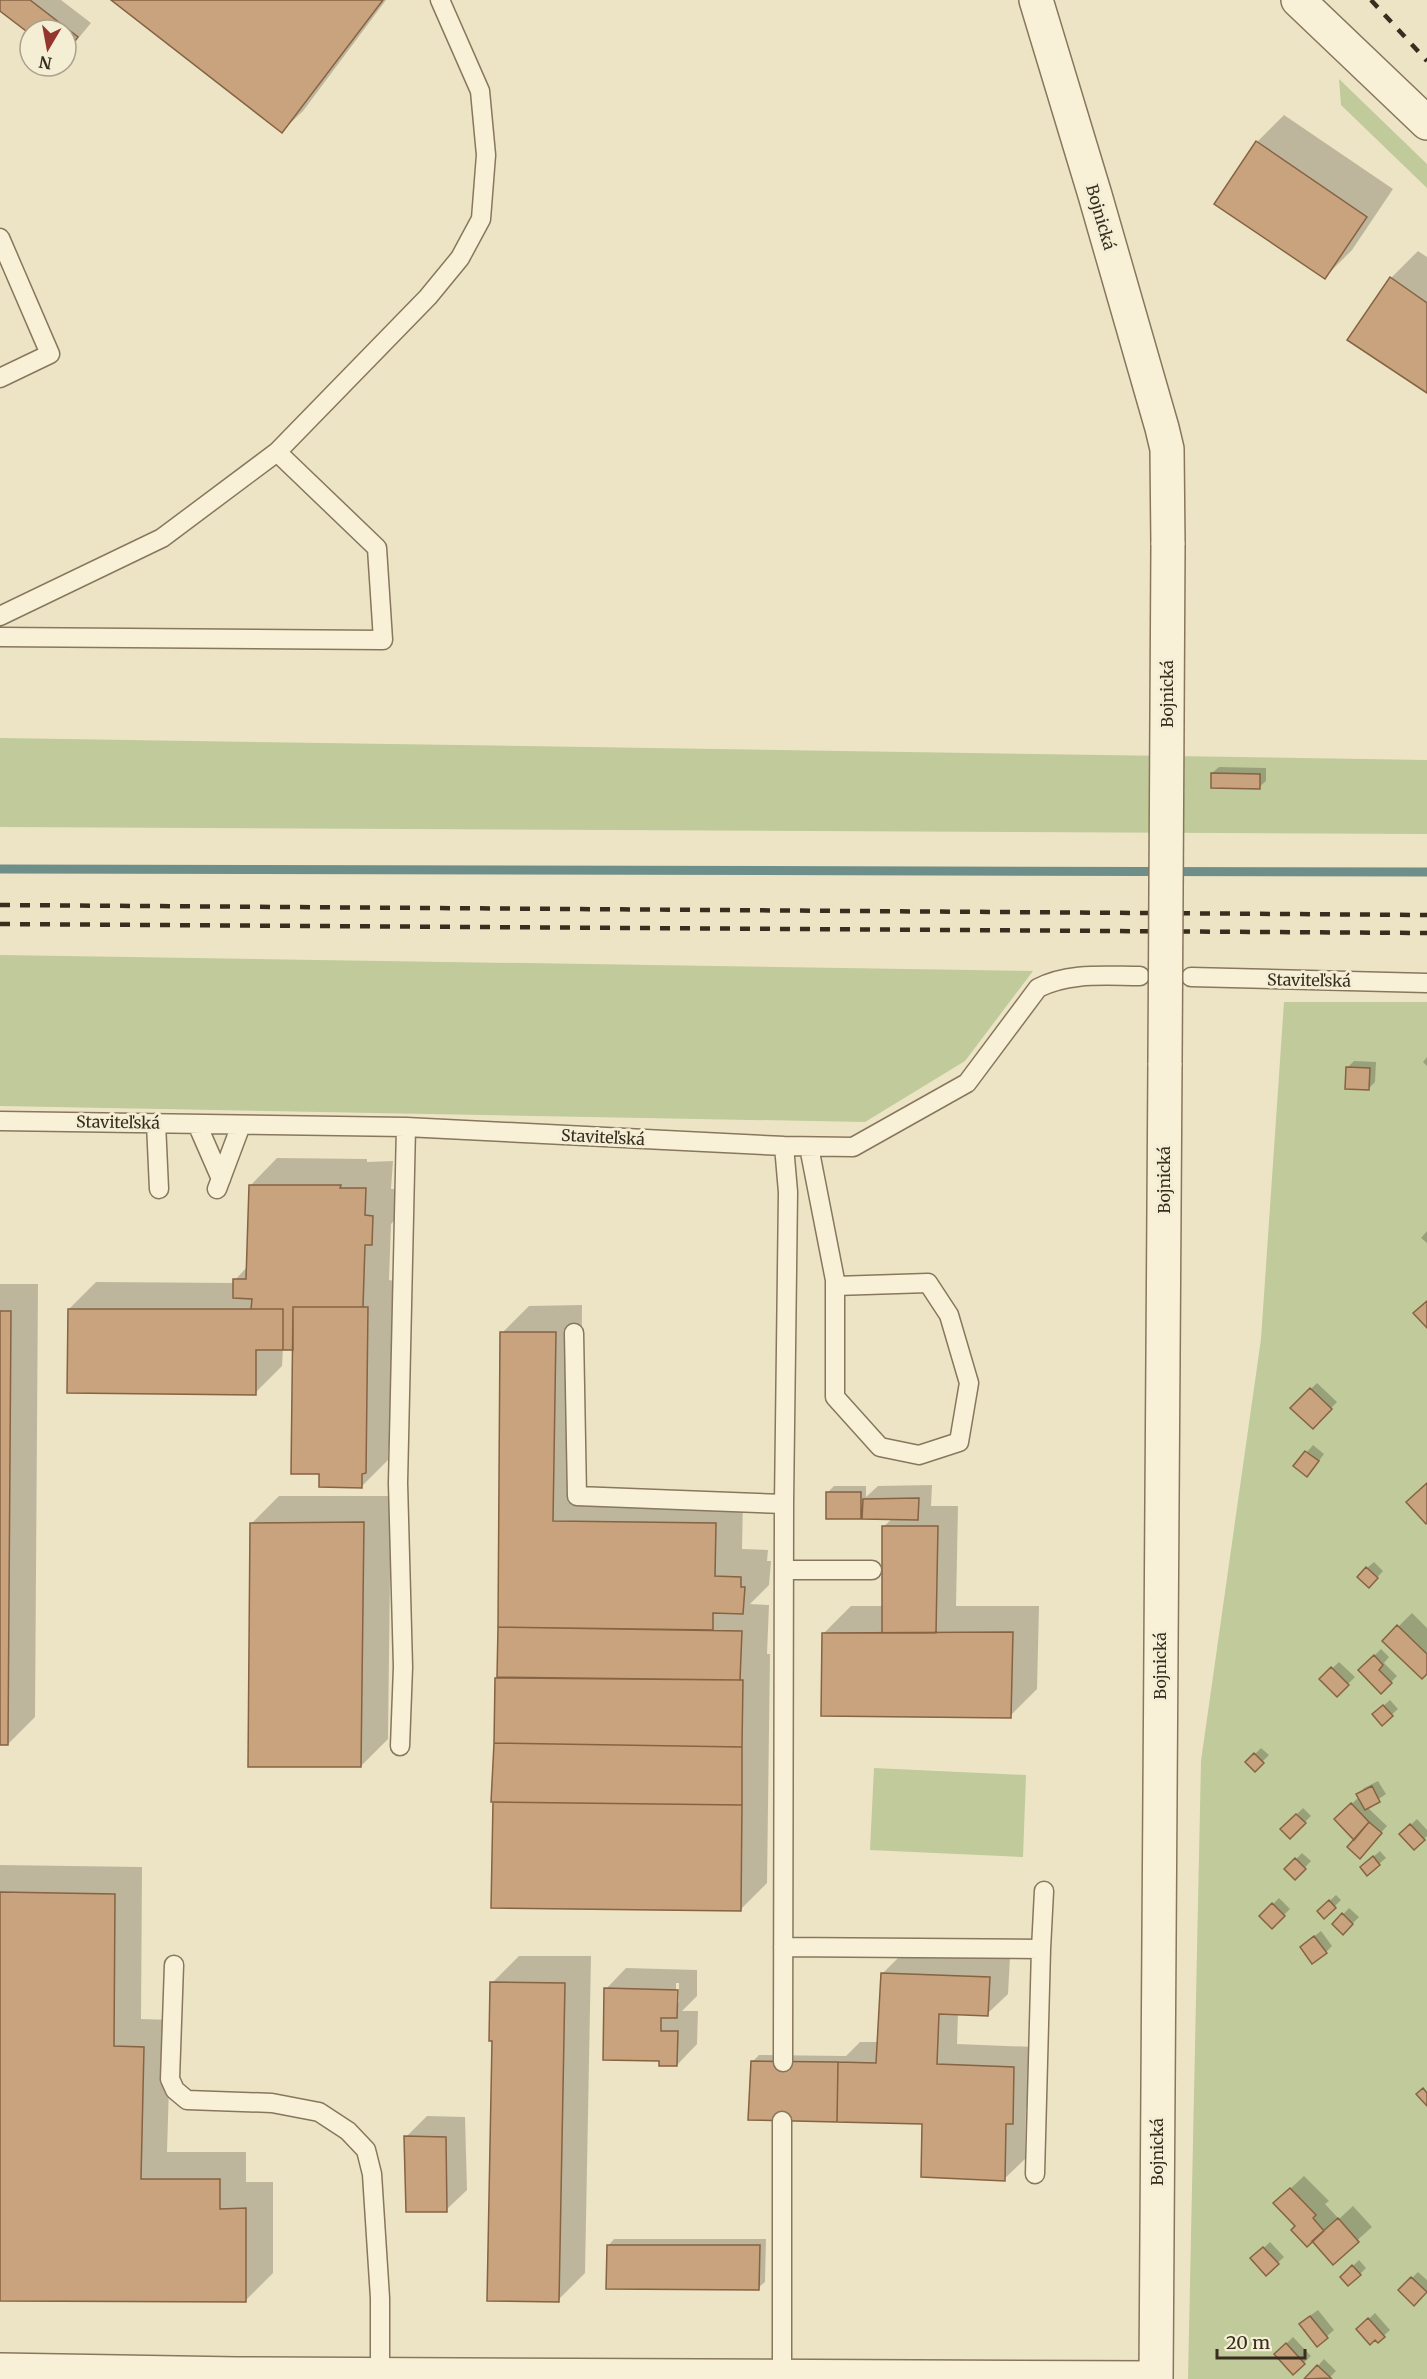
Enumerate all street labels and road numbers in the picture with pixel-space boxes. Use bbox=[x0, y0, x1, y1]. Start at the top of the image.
street label: Bojnická bbox=[1082, 182, 1120, 253]
street label: Bojnická bbox=[1157, 660, 1177, 728]
street label: Staviteľská bbox=[1267, 969, 1351, 991]
street label: Staviteľská bbox=[76, 1111, 160, 1133]
street label: Staviteľská bbox=[561, 1125, 646, 1149]
street label: Bojnická bbox=[1154, 1146, 1174, 1214]
street label: Bojnická bbox=[1150, 1632, 1170, 1700]
street label: Bojnická bbox=[1147, 2118, 1167, 2186]

